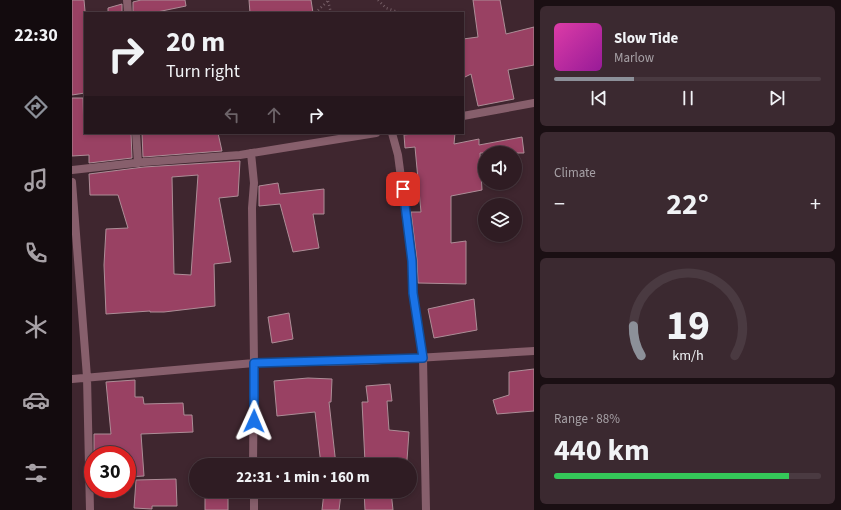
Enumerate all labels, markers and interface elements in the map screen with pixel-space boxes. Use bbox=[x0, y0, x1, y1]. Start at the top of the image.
text: 20 m bbox=[166, 22, 225, 62]
text: 22:30 bbox=[14, 23, 58, 48]
icon: right bbox=[100, 28, 152, 80]
text: Slow Tide bbox=[614, 28, 678, 49]
text: Marlow bbox=[614, 49, 654, 67]
text: Turn right bbox=[166, 59, 240, 84]
icon: previous bbox=[588, 87, 610, 109]
icon: pause bbox=[677, 87, 699, 109]
icon: next bbox=[766, 87, 788, 109]
icon: directions bbox=[22, 93, 50, 121]
icon: left bbox=[221, 104, 243, 126]
icon: ahead bbox=[263, 104, 285, 126]
icon: right bbox=[305, 104, 327, 126]
map controls bbox=[478, 146, 522, 242]
button: sound bbox=[478, 146, 522, 190]
text: Climate bbox=[554, 164, 596, 182]
icon: music bbox=[22, 166, 50, 194]
pin bbox=[386, 172, 420, 206]
icon: arrive bbox=[392, 178, 414, 200]
text: 22° bbox=[666, 183, 709, 226]
text: − bbox=[554, 188, 565, 220]
text: + bbox=[810, 188, 821, 220]
button: layers bbox=[478, 198, 522, 242]
icon: phone bbox=[22, 239, 50, 267]
text: 19 bbox=[666, 296, 709, 356]
icon: climate bbox=[22, 313, 50, 341]
text: km/h bbox=[672, 345, 703, 366]
icon: car bbox=[22, 386, 50, 414]
position arrow bbox=[233, 400, 275, 442]
text: Range · 88% bbox=[554, 410, 620, 428]
text: 440 km bbox=[554, 429, 650, 472]
speed limit sign: 30 bbox=[84, 446, 136, 498]
icon: filters bbox=[22, 459, 50, 487]
text: 22:31 · 1 min · 160 m bbox=[236, 467, 370, 488]

